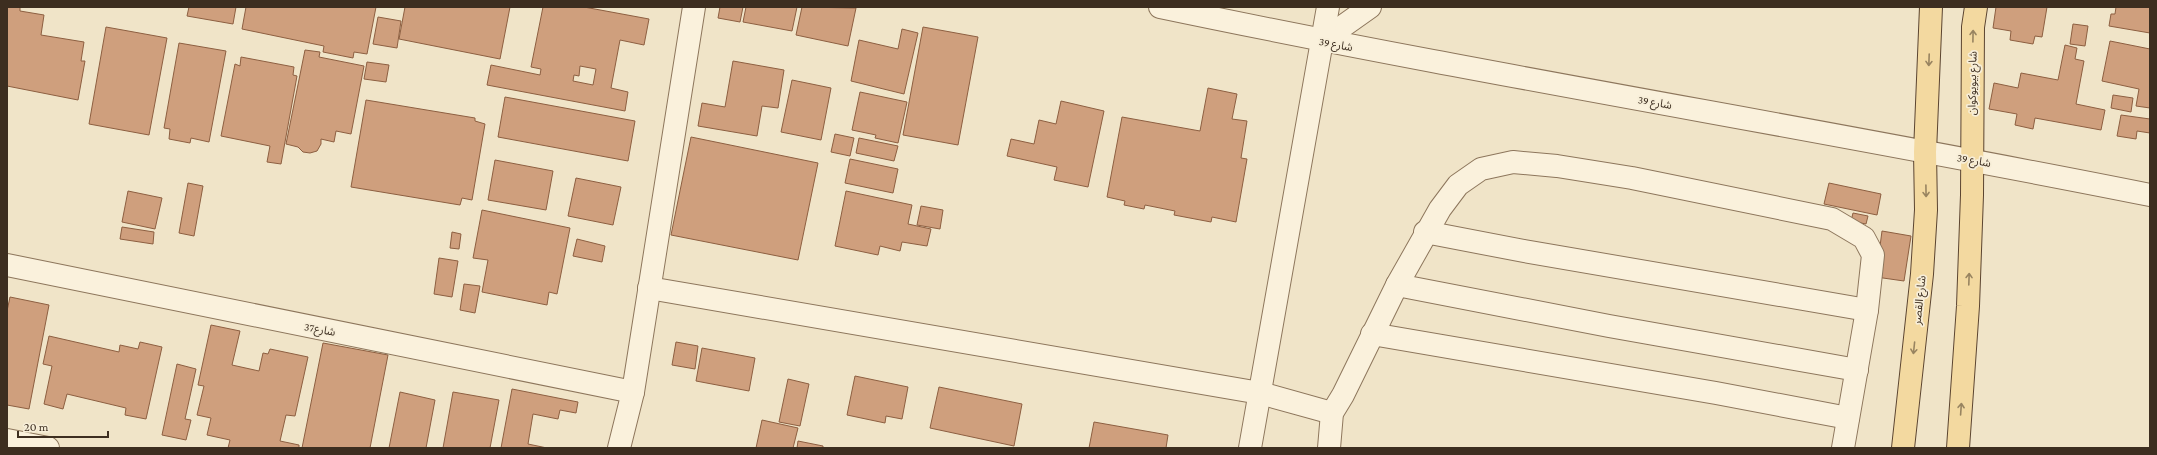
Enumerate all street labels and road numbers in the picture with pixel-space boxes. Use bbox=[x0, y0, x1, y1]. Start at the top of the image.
street label: شارع 39 bbox=[1318, 35, 1354, 55]
street label: شارع بيويوكوان bbox=[1965, 50, 1981, 115]
street label: شارع 39 bbox=[1637, 93, 1673, 113]
street label: شارع 39 bbox=[1956, 151, 1992, 171]
street label: شارع القصر bbox=[1910, 275, 1930, 326]
street label: شارع37 bbox=[303, 320, 337, 340]

